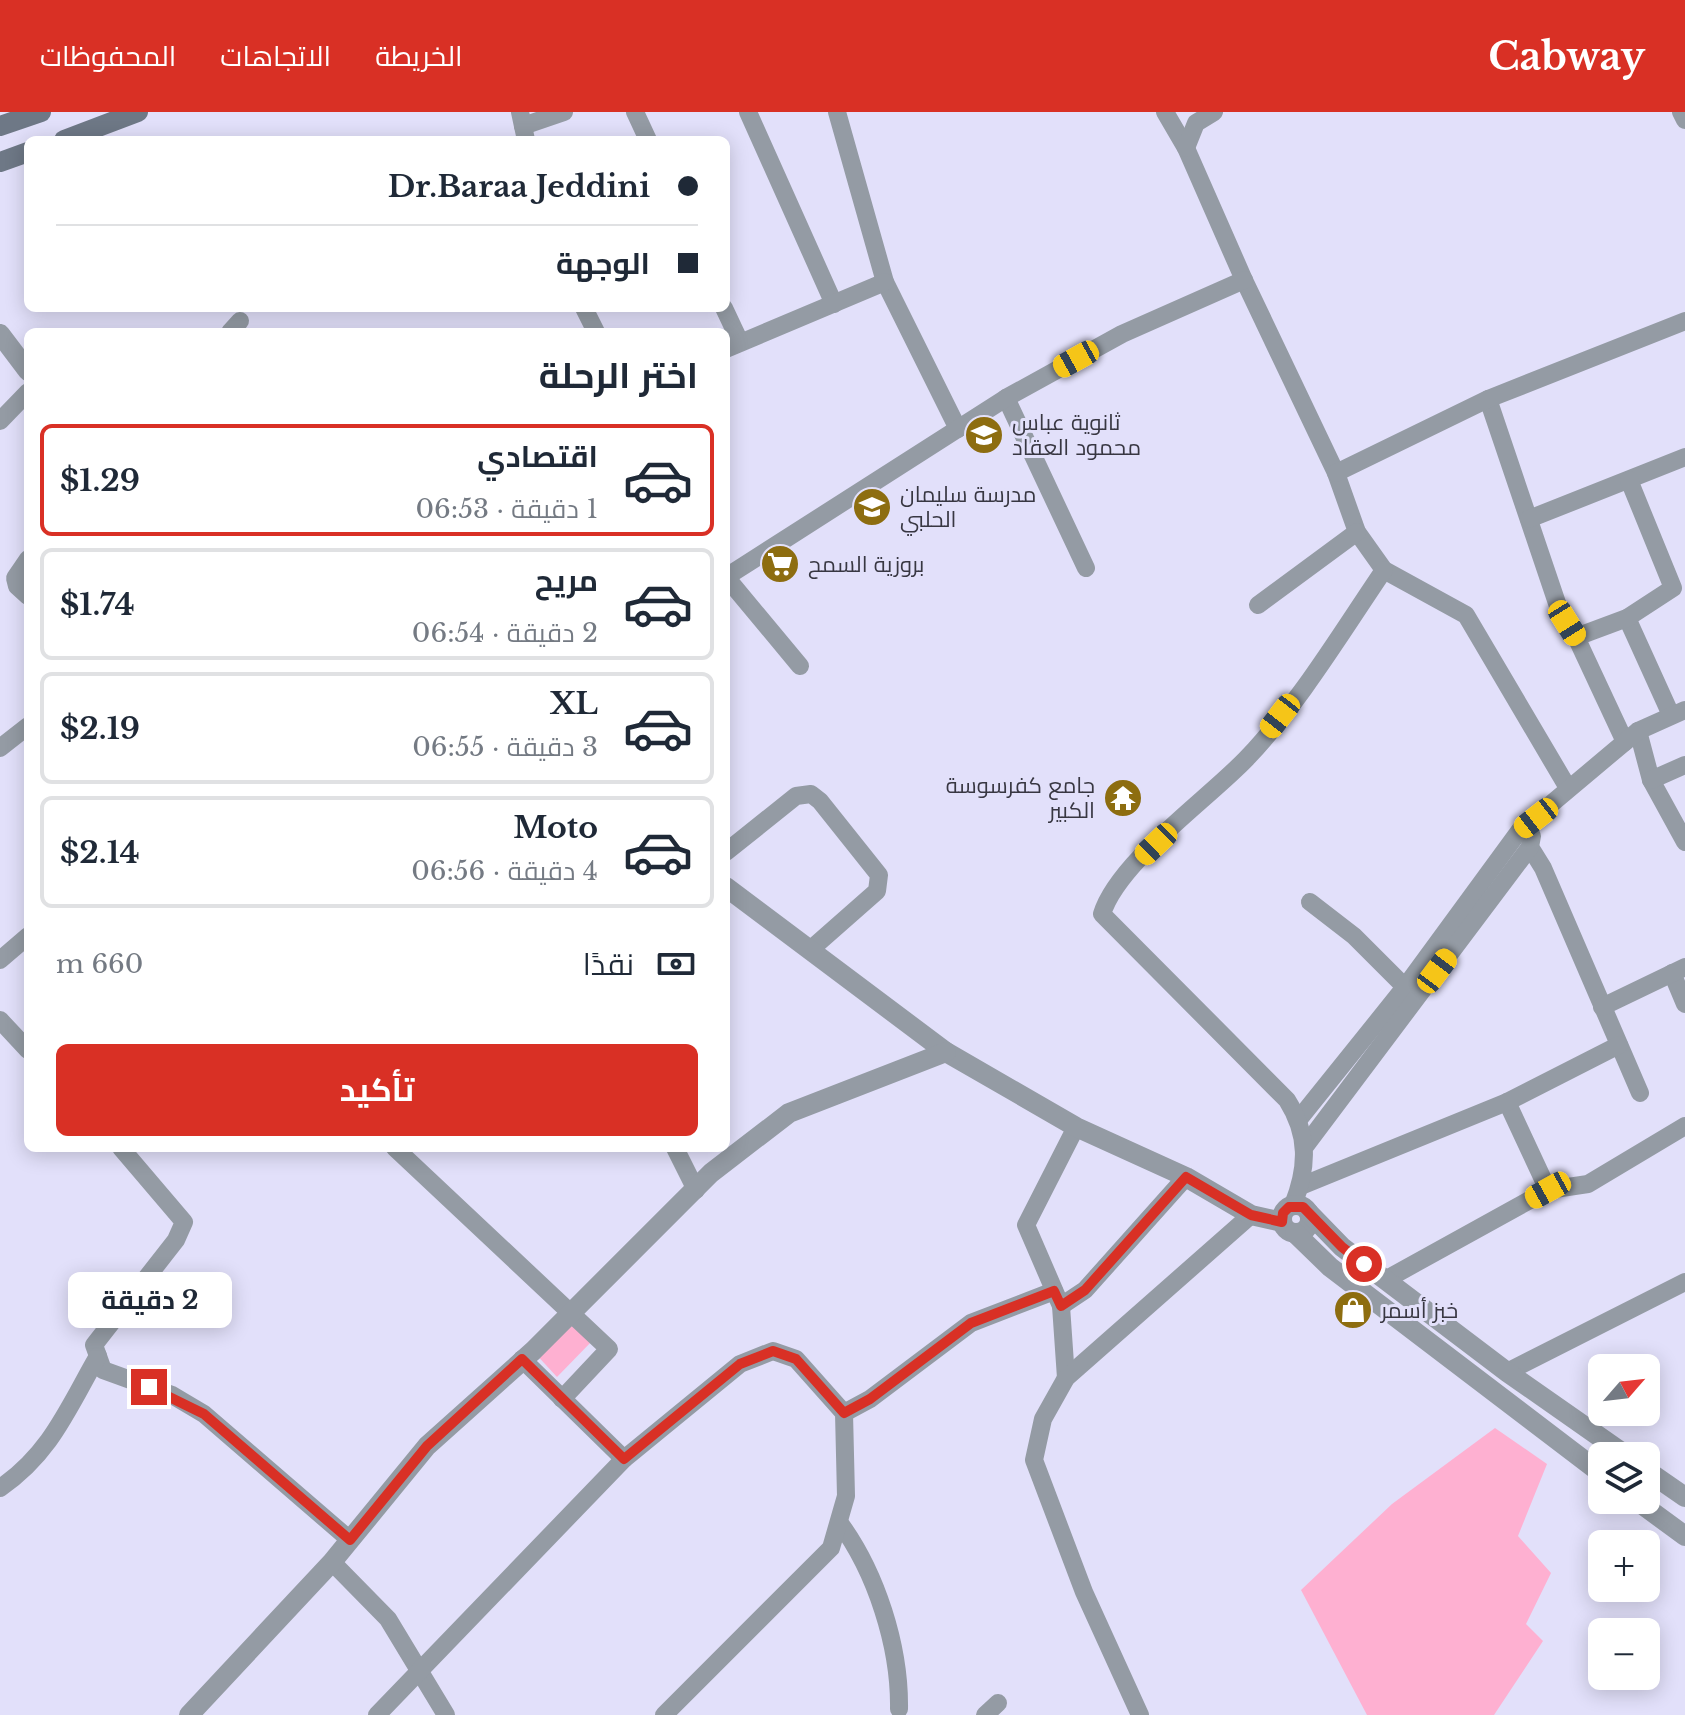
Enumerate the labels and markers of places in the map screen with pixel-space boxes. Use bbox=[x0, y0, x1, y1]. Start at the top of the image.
place label: ثانوية عباس محمود العقاد bbox=[1012, 409, 1141, 461]
school or university icon: ثانوية عباس محمود العقاد bbox=[963, 414, 1005, 456]
place label: مدرسة سليمان الحلبي bbox=[900, 481, 1036, 536]
school or university icon: مدرسة سليمان الحلبي bbox=[851, 486, 893, 528]
supermarket icon: بروزية السمح bbox=[759, 543, 801, 585]
place label: بروزية السمح bbox=[808, 551, 924, 579]
place label: جامع كفرسوسة الكبير bbox=[946, 772, 1095, 824]
temple icon: جامع كفرسوسة الكبير bbox=[1102, 777, 1144, 819]
shop icon: خبز أسمر bbox=[1332, 1289, 1374, 1331]
place label: خبز أسمر bbox=[1379, 1297, 1458, 1324]

